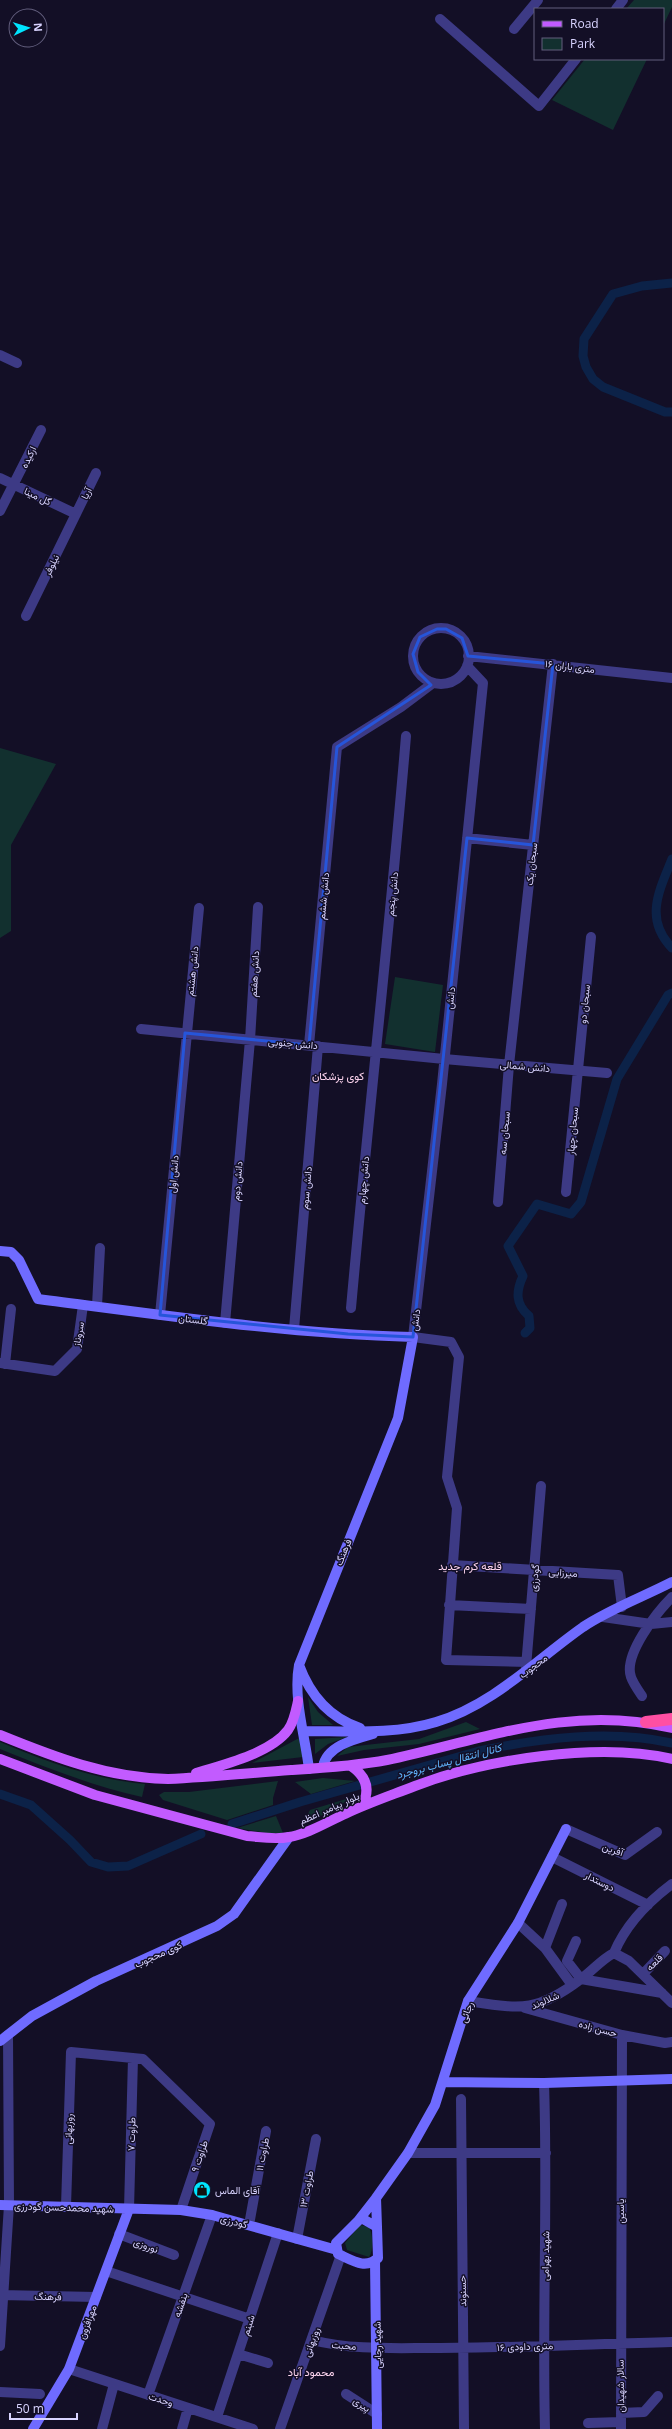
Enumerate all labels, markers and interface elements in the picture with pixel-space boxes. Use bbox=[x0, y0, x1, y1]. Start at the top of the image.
north arrow bbox=[8, 8, 48, 48]
legend bbox=[534, 8, 664, 60]
text: Road bbox=[570, 15, 599, 32]
text: N bbox=[31, 22, 46, 32]
text: Park bbox=[570, 35, 596, 52]
street label: ارکیده bbox=[17, 444, 39, 470]
street label: گل مینا bbox=[22, 484, 54, 509]
street label: آریا bbox=[77, 484, 95, 501]
street label: نیلوفر bbox=[39, 552, 62, 579]
street label: ۱۶ متری باران bbox=[544, 656, 596, 676]
street label: سبحان یک bbox=[522, 842, 540, 886]
street label: دانش ششم bbox=[314, 871, 332, 920]
street label: دانش پنجم bbox=[383, 871, 402, 917]
street label: دانش هشتم bbox=[182, 945, 202, 997]
street label: دانش هفتم bbox=[246, 950, 262, 998]
street label: سبحان دو bbox=[575, 984, 593, 1024]
street label: دانش bbox=[442, 986, 458, 1010]
street label: دانش جنوبی bbox=[268, 1034, 319, 1052]
street label: دانش شمالی bbox=[499, 1057, 551, 1075]
district label: کوی پزشکان bbox=[312, 1068, 364, 1084]
street label: سبحان چهار bbox=[563, 1106, 582, 1157]
street label: سبحان سه bbox=[495, 1111, 513, 1155]
street label: دانش اول bbox=[164, 1154, 182, 1194]
street label: دانش چهارم bbox=[354, 1155, 373, 1205]
street label: دانش دوم bbox=[228, 1160, 246, 1202]
street label: دانش سوم bbox=[297, 1166, 315, 1210]
street label: دانش bbox=[407, 1308, 423, 1332]
street label: گلستان bbox=[178, 1310, 209, 1328]
street label: سروناز bbox=[69, 1320, 87, 1349]
street label: فرهنگ bbox=[331, 1536, 355, 1567]
district label: قلعه کرم جدید bbox=[438, 1558, 502, 1574]
street label: گودرزی bbox=[526, 1563, 542, 1592]
street label: میرزایی bbox=[548, 1564, 578, 1580]
street label: محجوب bbox=[516, 1651, 550, 1681]
water label: کانال انتقال پساب بروجرد bbox=[395, 1739, 505, 1783]
street label: بلوار پیامبر اعظم bbox=[297, 1788, 362, 1828]
street label: آفرین bbox=[601, 1839, 626, 1859]
street label: دوستدار bbox=[582, 1867, 618, 1895]
street label: کوی محجوب bbox=[132, 1937, 185, 1971]
street label: قلعه bbox=[642, 1950, 666, 1974]
street label: شلالوند bbox=[529, 1988, 561, 2012]
street label: رجائی bbox=[456, 1999, 476, 2025]
street label: حسن زاده bbox=[577, 2016, 619, 2040]
street label: روزبهانی bbox=[60, 2113, 76, 2145]
street label: طراوت ۷ bbox=[123, 2116, 139, 2151]
street label: طراوت ۱۱ bbox=[252, 2136, 272, 2172]
street label: طراوت ۹ bbox=[187, 2138, 211, 2174]
street label: طراوت ۱۳ bbox=[296, 2169, 317, 2209]
shop icon: آقای الماس bbox=[192, 2180, 212, 2200]
place label: آقای الماس bbox=[215, 2183, 261, 2197]
street label: شهید محمدحسن گودرزی bbox=[14, 2198, 114, 2216]
street label: یاسین bbox=[613, 2199, 627, 2223]
street label: گودرزی bbox=[219, 2211, 250, 2231]
street label: شهید بهرامی bbox=[538, 2231, 552, 2281]
street label: نوروزی bbox=[132, 2234, 161, 2256]
street label: حسنوند bbox=[455, 2275, 469, 2307]
street label: فرهنگ bbox=[34, 2289, 62, 2303]
street label: بنفشه bbox=[169, 2291, 191, 2319]
street label: مهرافزون bbox=[74, 2303, 100, 2341]
street label: شبنم bbox=[238, 2313, 258, 2337]
street label: شهید رجایی bbox=[370, 2321, 384, 2369]
street label: روزبهانی bbox=[299, 2325, 323, 2359]
street label: محبت bbox=[331, 2337, 357, 2353]
street label: ۱۶ متری داودی bbox=[497, 2338, 553, 2354]
street label: سالار شهیدان bbox=[613, 2359, 627, 2413]
district label: محمود آباد bbox=[288, 2364, 334, 2379]
street label: وحدت bbox=[147, 2388, 175, 2410]
street label: پیری bbox=[350, 2393, 374, 2416]
scale bar bbox=[10, 2395, 77, 2421]
text: 50 m bbox=[16, 2400, 44, 2417]

